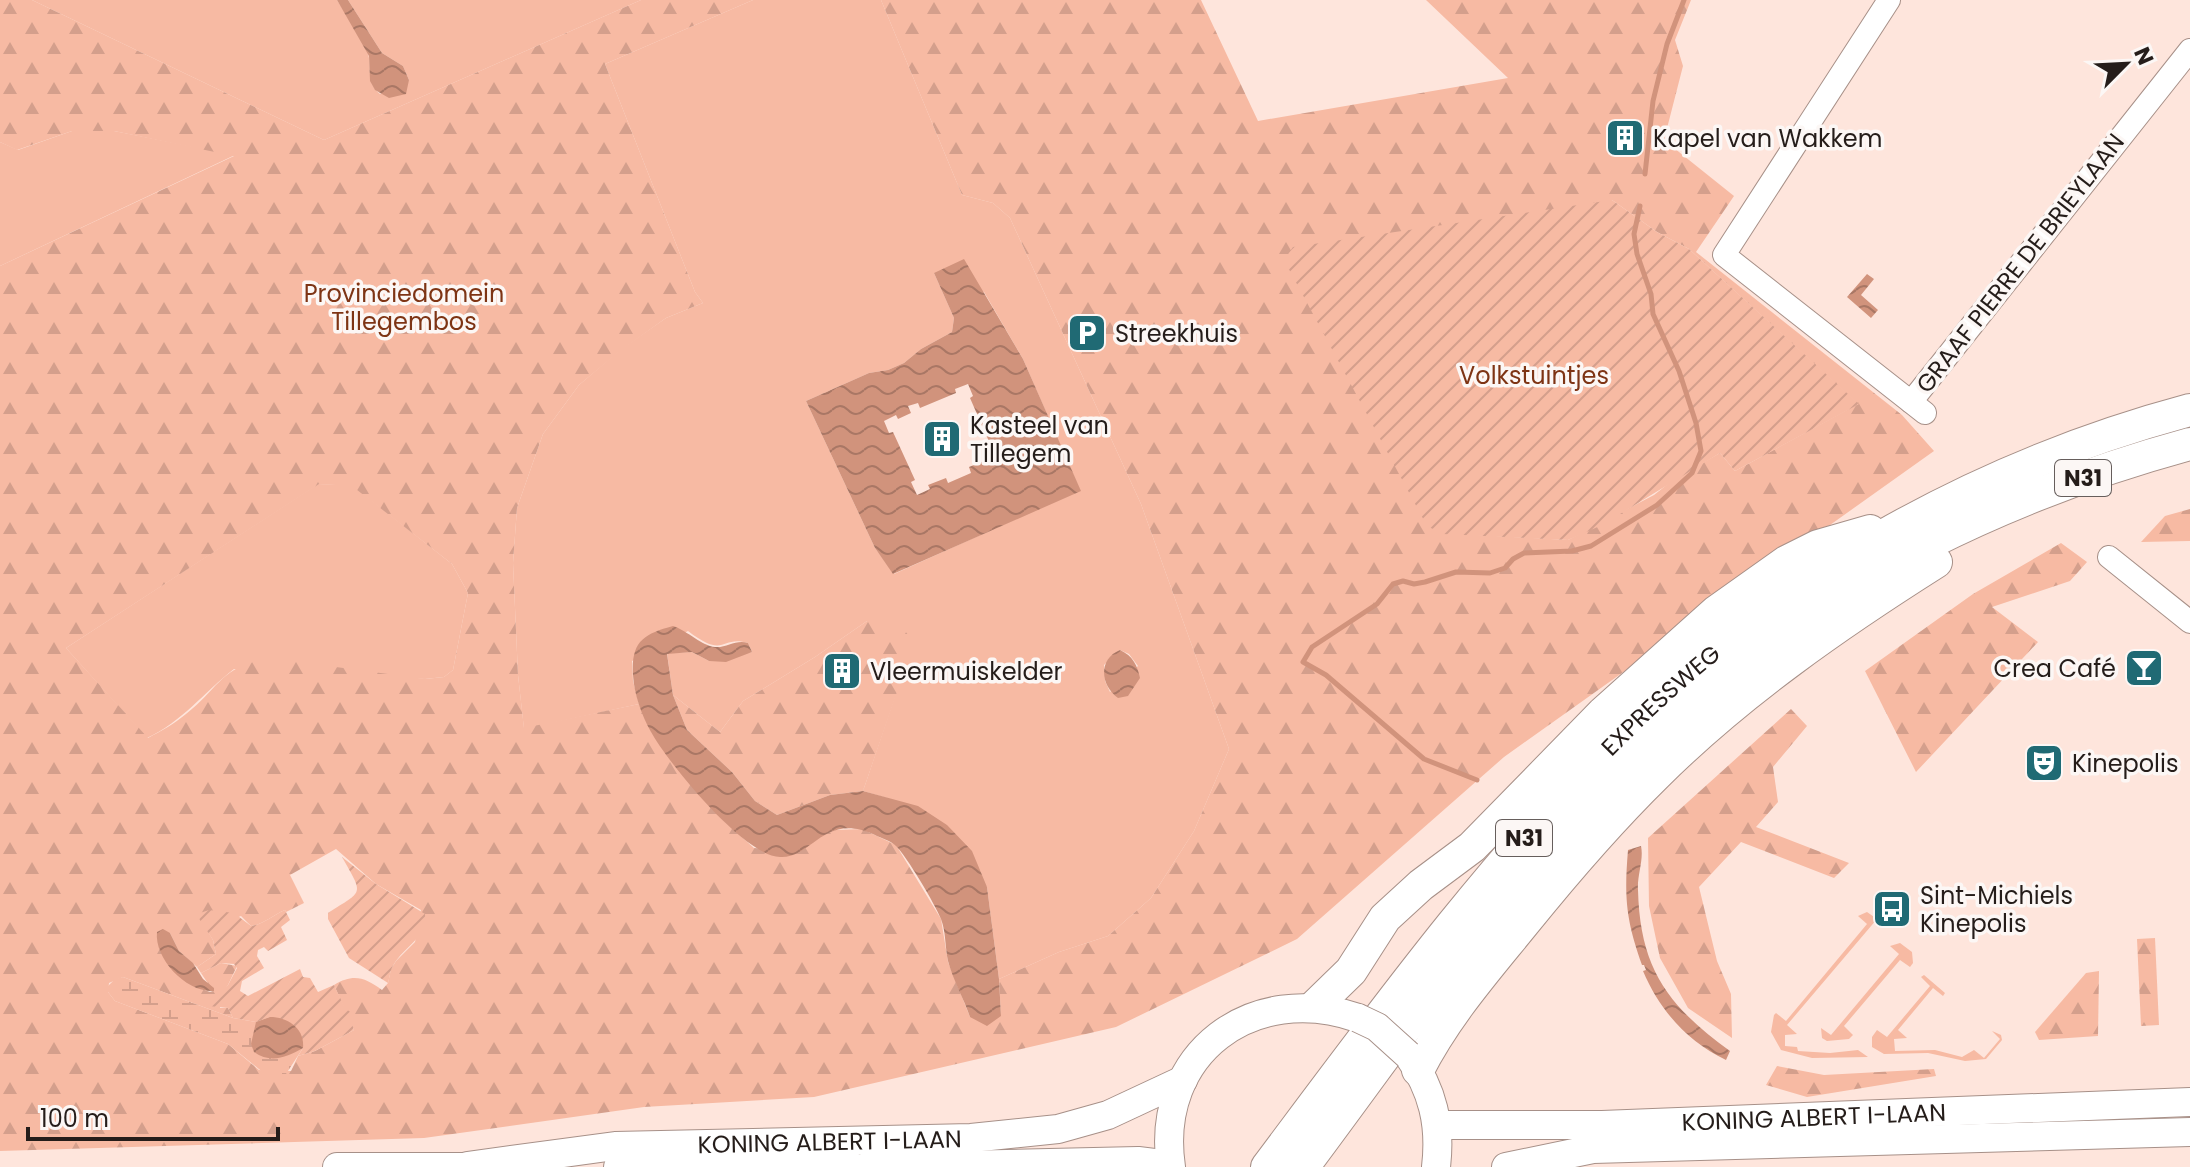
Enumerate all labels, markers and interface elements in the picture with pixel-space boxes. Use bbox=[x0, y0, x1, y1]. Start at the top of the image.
north arrow bbox=[2086, 24, 2166, 104]
text: N bbox=[2126, 42, 2161, 70]
building icon: Kapel van Wakkem bbox=[1604, 117, 1646, 159]
place label: Kapel van Wakkem bbox=[1653, 122, 1882, 155]
street label: GRAAF PIERRE DE BRIEYLAAN bbox=[1908, 126, 2132, 400]
park label: Provinciedomein Tillegembos bbox=[304, 277, 504, 338]
parking icon: Streekhuis bbox=[1066, 312, 1108, 354]
place label: Streekhuis bbox=[1115, 317, 1238, 350]
park label: Volkstuintjes bbox=[1459, 359, 1609, 392]
place label: Kasteel van Tillegem bbox=[970, 409, 1109, 470]
building icon: Kasteel van Tillegem bbox=[921, 418, 963, 460]
road number: N31 bbox=[2055, 460, 2111, 496]
street label: EXPRESSWEG bbox=[1593, 637, 1727, 762]
bar icon: Crea Café bbox=[2123, 647, 2165, 689]
building icon: Vleermuiskelder bbox=[821, 650, 863, 692]
place label: Crea Café bbox=[1993, 652, 2116, 685]
place label: Vleermuiskelder bbox=[870, 655, 1063, 688]
theatre icon: Kinepolis bbox=[2023, 742, 2065, 784]
place label: Kinepolis bbox=[2072, 747, 2178, 780]
road number: N31 bbox=[1496, 820, 1552, 856]
place label: Sint-Michiels Kinepolis bbox=[1920, 879, 2073, 940]
bus stop icon: Sint-Michiels Kinepolis bbox=[1871, 888, 1913, 930]
scale bar bbox=[28, 1091, 278, 1141]
street label: KONING ALBERT I-LAAN bbox=[1681, 1095, 1947, 1138]
text: 100 m bbox=[40, 1102, 109, 1135]
street label: KONING ALBERT I-LAAN bbox=[697, 1122, 962, 1161]

